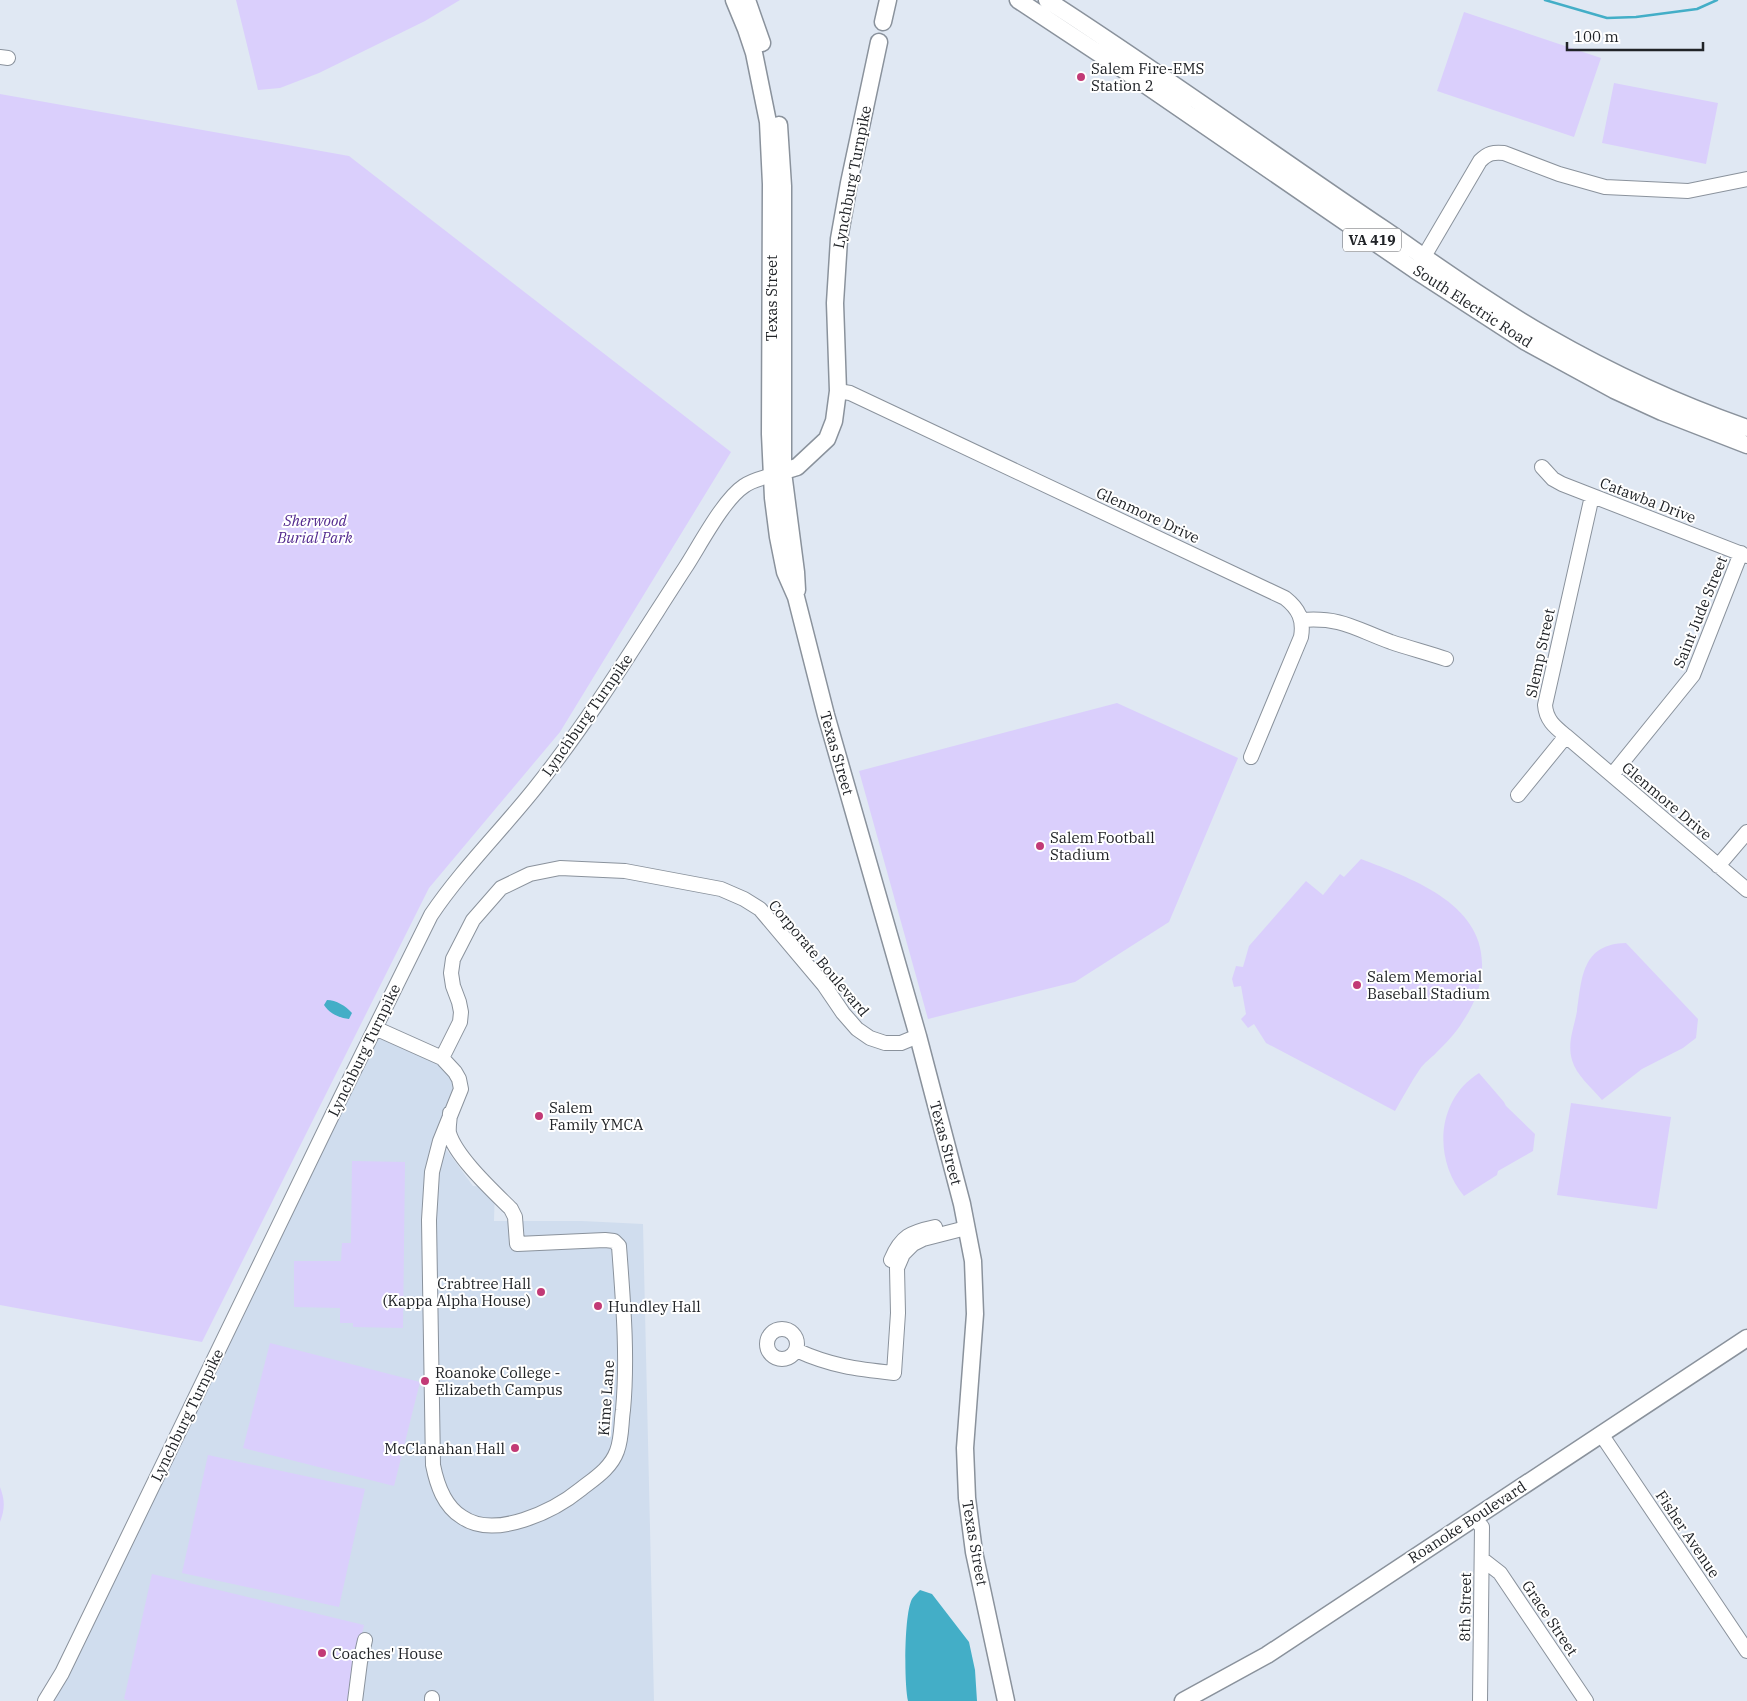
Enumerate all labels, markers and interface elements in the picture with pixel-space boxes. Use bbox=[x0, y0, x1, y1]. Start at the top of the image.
scale bar bbox=[1567, 20, 1703, 52]
text: 100 m bbox=[1574, 27, 1619, 46]
place label: Salem Fire-EMS Station 2 bbox=[1091, 59, 1204, 95]
marker: Salem Fire-EMS Station 2 bbox=[1075, 71, 1087, 83]
street label: Lynchburg Turnpike bbox=[829, 104, 875, 250]
road number: VA 419 bbox=[1343, 228, 1401, 252]
street label: Texas Street bbox=[762, 255, 781, 341]
street label: South Electric Road bbox=[1410, 260, 1536, 352]
street label: Catawba Drive bbox=[1597, 473, 1699, 527]
street label: Glenmore Drive bbox=[1093, 483, 1203, 547]
park label: Sherwood Burial Park bbox=[276, 511, 353, 547]
street label: Saint Jude Street bbox=[1669, 553, 1731, 671]
street label: Slemp Street bbox=[1521, 607, 1559, 699]
street label: Lynchburg Turnpike bbox=[538, 650, 636, 780]
street label: Texas Street bbox=[816, 709, 858, 797]
street label: Glenmore Drive bbox=[1618, 758, 1716, 844]
place label: Salem Football Stadium bbox=[1050, 828, 1155, 864]
marker: Salem Football Stadium bbox=[1034, 840, 1046, 852]
street label: Corporate Boulevard bbox=[765, 896, 873, 1020]
place label: Salem Memorial Baseball Stadium bbox=[1367, 967, 1490, 1003]
marker: Salem Memorial Baseball Stadium bbox=[1351, 979, 1363, 991]
street label: Lynchburg Turnpike bbox=[324, 981, 404, 1119]
place label: Salem Family YMCA bbox=[549, 1098, 644, 1134]
street label: Texas Street bbox=[926, 1099, 966, 1187]
marker: Salem Family YMCA bbox=[533, 1110, 545, 1122]
place label: Crabtree Hall (Kappa Alpha House) bbox=[383, 1274, 531, 1310]
marker: Crabtree Hall (Kappa Alpha House) bbox=[535, 1286, 547, 1298]
place label: Hundley Hall bbox=[608, 1297, 701, 1316]
marker: Hundley Hall bbox=[592, 1300, 604, 1312]
street label: Lynchburg Turnpike bbox=[147, 1346, 227, 1484]
street label: Kime Lane bbox=[594, 1359, 618, 1437]
place label: Roanoke College - Elizabeth Campus bbox=[435, 1363, 563, 1399]
marker: Roanoke College - Elizabeth Campus bbox=[419, 1375, 431, 1387]
place label: McClanahan Hall bbox=[384, 1439, 505, 1458]
marker: McClanahan Hall bbox=[509, 1442, 521, 1454]
street label: Roanoke Boulevard bbox=[1404, 1477, 1530, 1567]
street label: Fisher Avenue bbox=[1652, 1487, 1724, 1581]
street label: Texas Street bbox=[958, 1499, 992, 1587]
street label: 8th Street bbox=[1455, 1572, 1475, 1642]
street label: Grace Street bbox=[1518, 1577, 1582, 1659]
place label: Coaches' House bbox=[332, 1644, 443, 1663]
marker: Coaches' House bbox=[316, 1647, 328, 1659]

